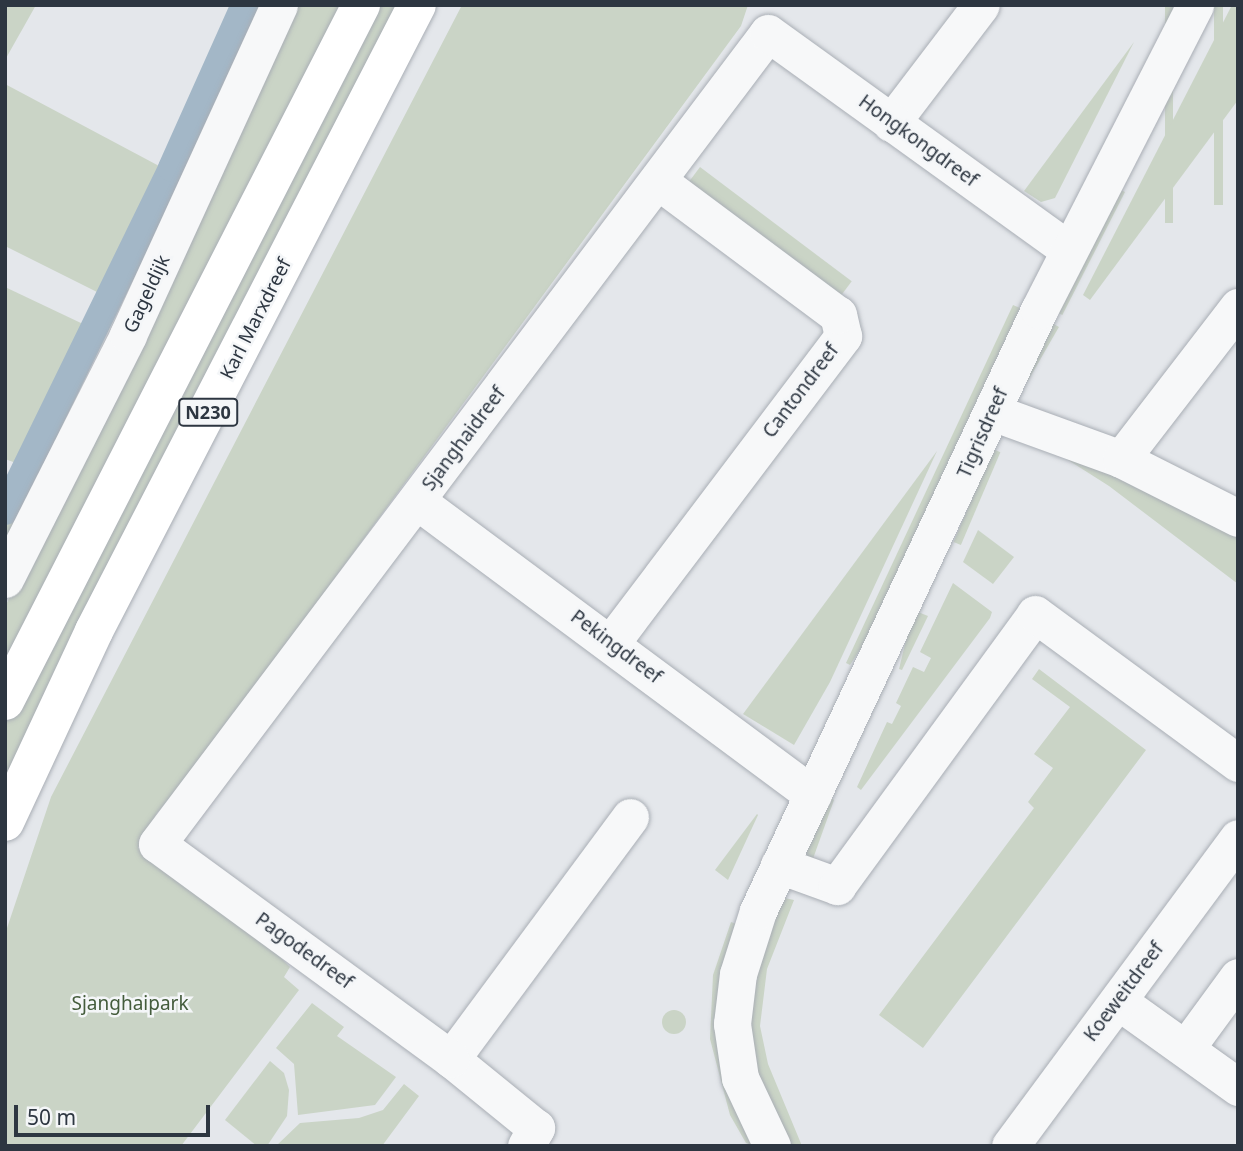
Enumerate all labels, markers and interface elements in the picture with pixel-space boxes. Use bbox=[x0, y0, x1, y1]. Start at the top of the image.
street label: Hongkongdreef bbox=[854, 90, 982, 192]
street label: Gageldijk bbox=[119, 251, 175, 337]
street label: Karl Marxdreef bbox=[216, 255, 296, 383]
street label: Cantondreef bbox=[758, 340, 844, 442]
street label: Sjanghaidreef bbox=[418, 383, 510, 495]
street label: Tigrisdreef bbox=[953, 384, 1013, 482]
road number: N230 bbox=[176, 398, 240, 426]
street label: Pekingdreef bbox=[566, 605, 666, 689]
street label: Pagodedreef bbox=[251, 908, 357, 994]
street label: Koeweitdreef bbox=[1079, 938, 1169, 1046]
park label: Sjanghaipark bbox=[71, 993, 189, 1015]
scale bar bbox=[18, 1092, 214, 1136]
text: 50 m bbox=[27, 1103, 76, 1131]

